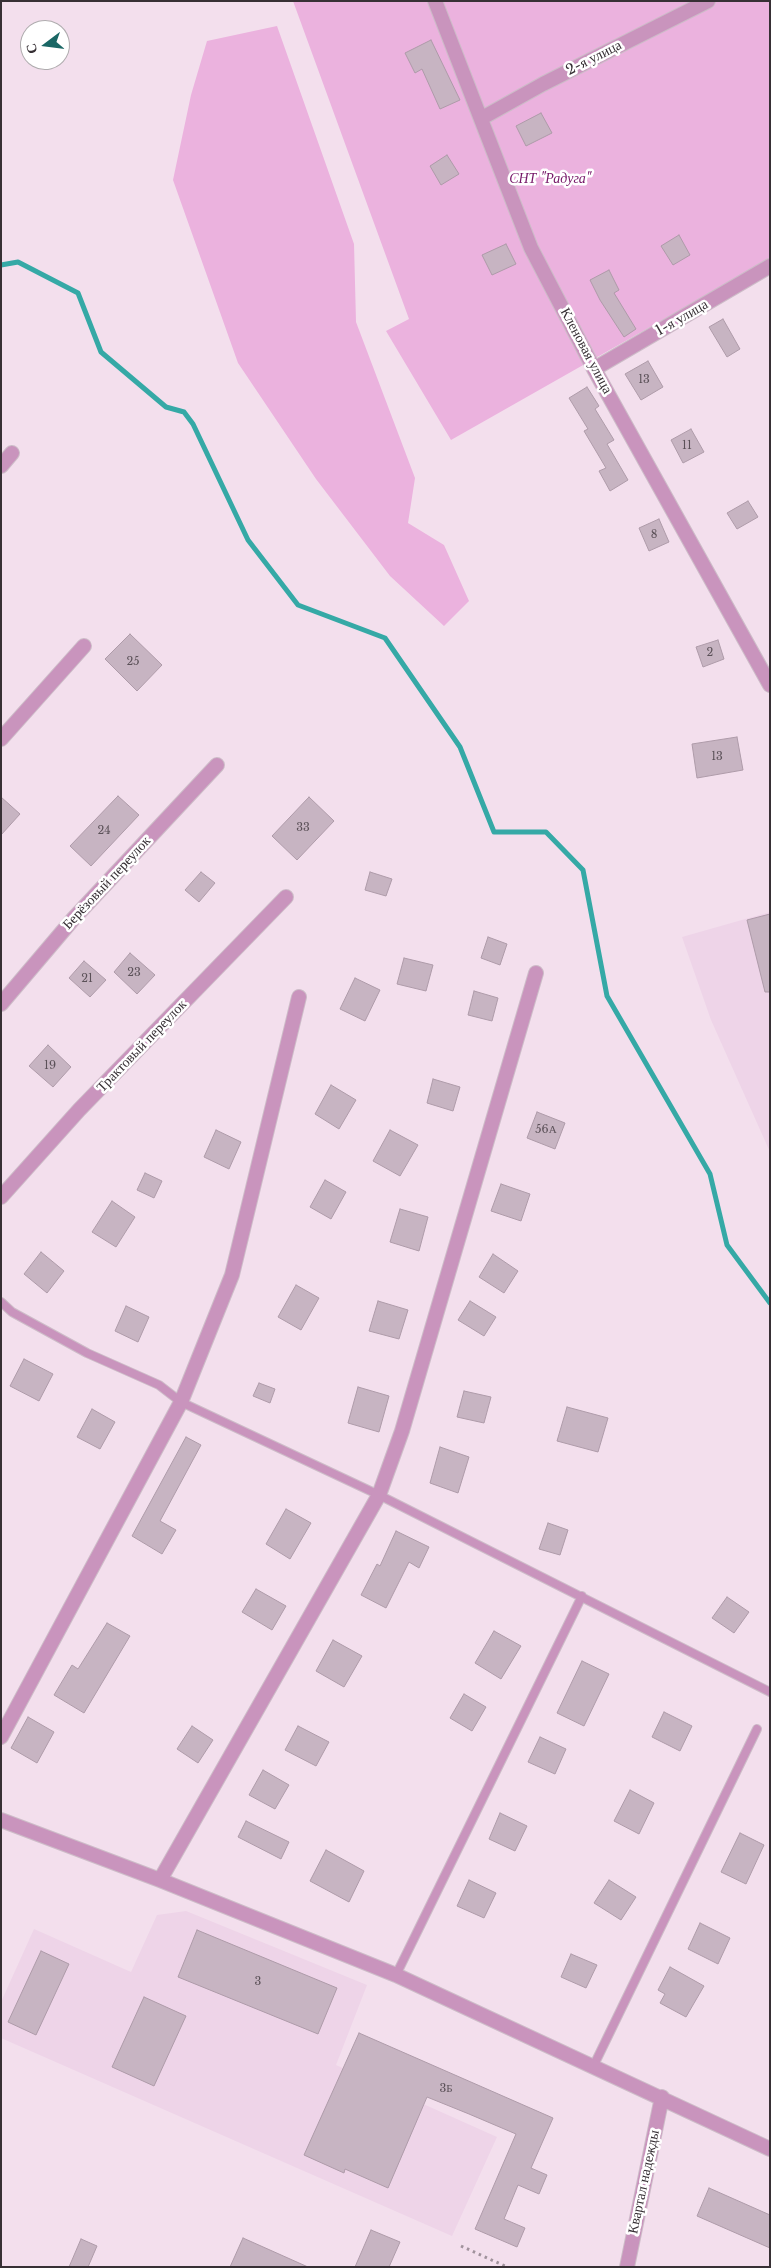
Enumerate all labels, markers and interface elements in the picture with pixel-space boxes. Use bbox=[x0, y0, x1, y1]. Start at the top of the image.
north arrow bbox=[20, 20, 70, 70]
street label: 2-я улица bbox=[563, 37, 625, 79]
text: С bbox=[21, 41, 41, 56]
park label: СНТ "Радуга" bbox=[509, 171, 591, 187]
street label: 1-я улица bbox=[653, 296, 711, 340]
street label: Кленовая улица bbox=[556, 305, 616, 397]
house number: 13 bbox=[638, 373, 650, 387]
house number: 11 bbox=[682, 439, 692, 453]
house number: 8 bbox=[651, 528, 657, 542]
house number: 2 bbox=[707, 646, 713, 660]
house number: 25 bbox=[126, 655, 140, 669]
house number: 13 bbox=[711, 750, 723, 764]
house number: 33 bbox=[296, 821, 310, 835]
house number: 24 bbox=[97, 824, 111, 838]
street label: Берёзовый переулок bbox=[60, 833, 154, 933]
house number: 23 bbox=[127, 966, 141, 980]
house number: 21 bbox=[81, 972, 93, 986]
street label: Трактовый переулок bbox=[94, 996, 190, 1096]
house number: 19 bbox=[44, 1059, 56, 1073]
house number: 56А bbox=[535, 1123, 557, 1137]
house number: 3 bbox=[255, 1975, 261, 1989]
house number: 3Б bbox=[439, 2082, 453, 2096]
street label: Квартал надежды bbox=[625, 2129, 663, 2235]

